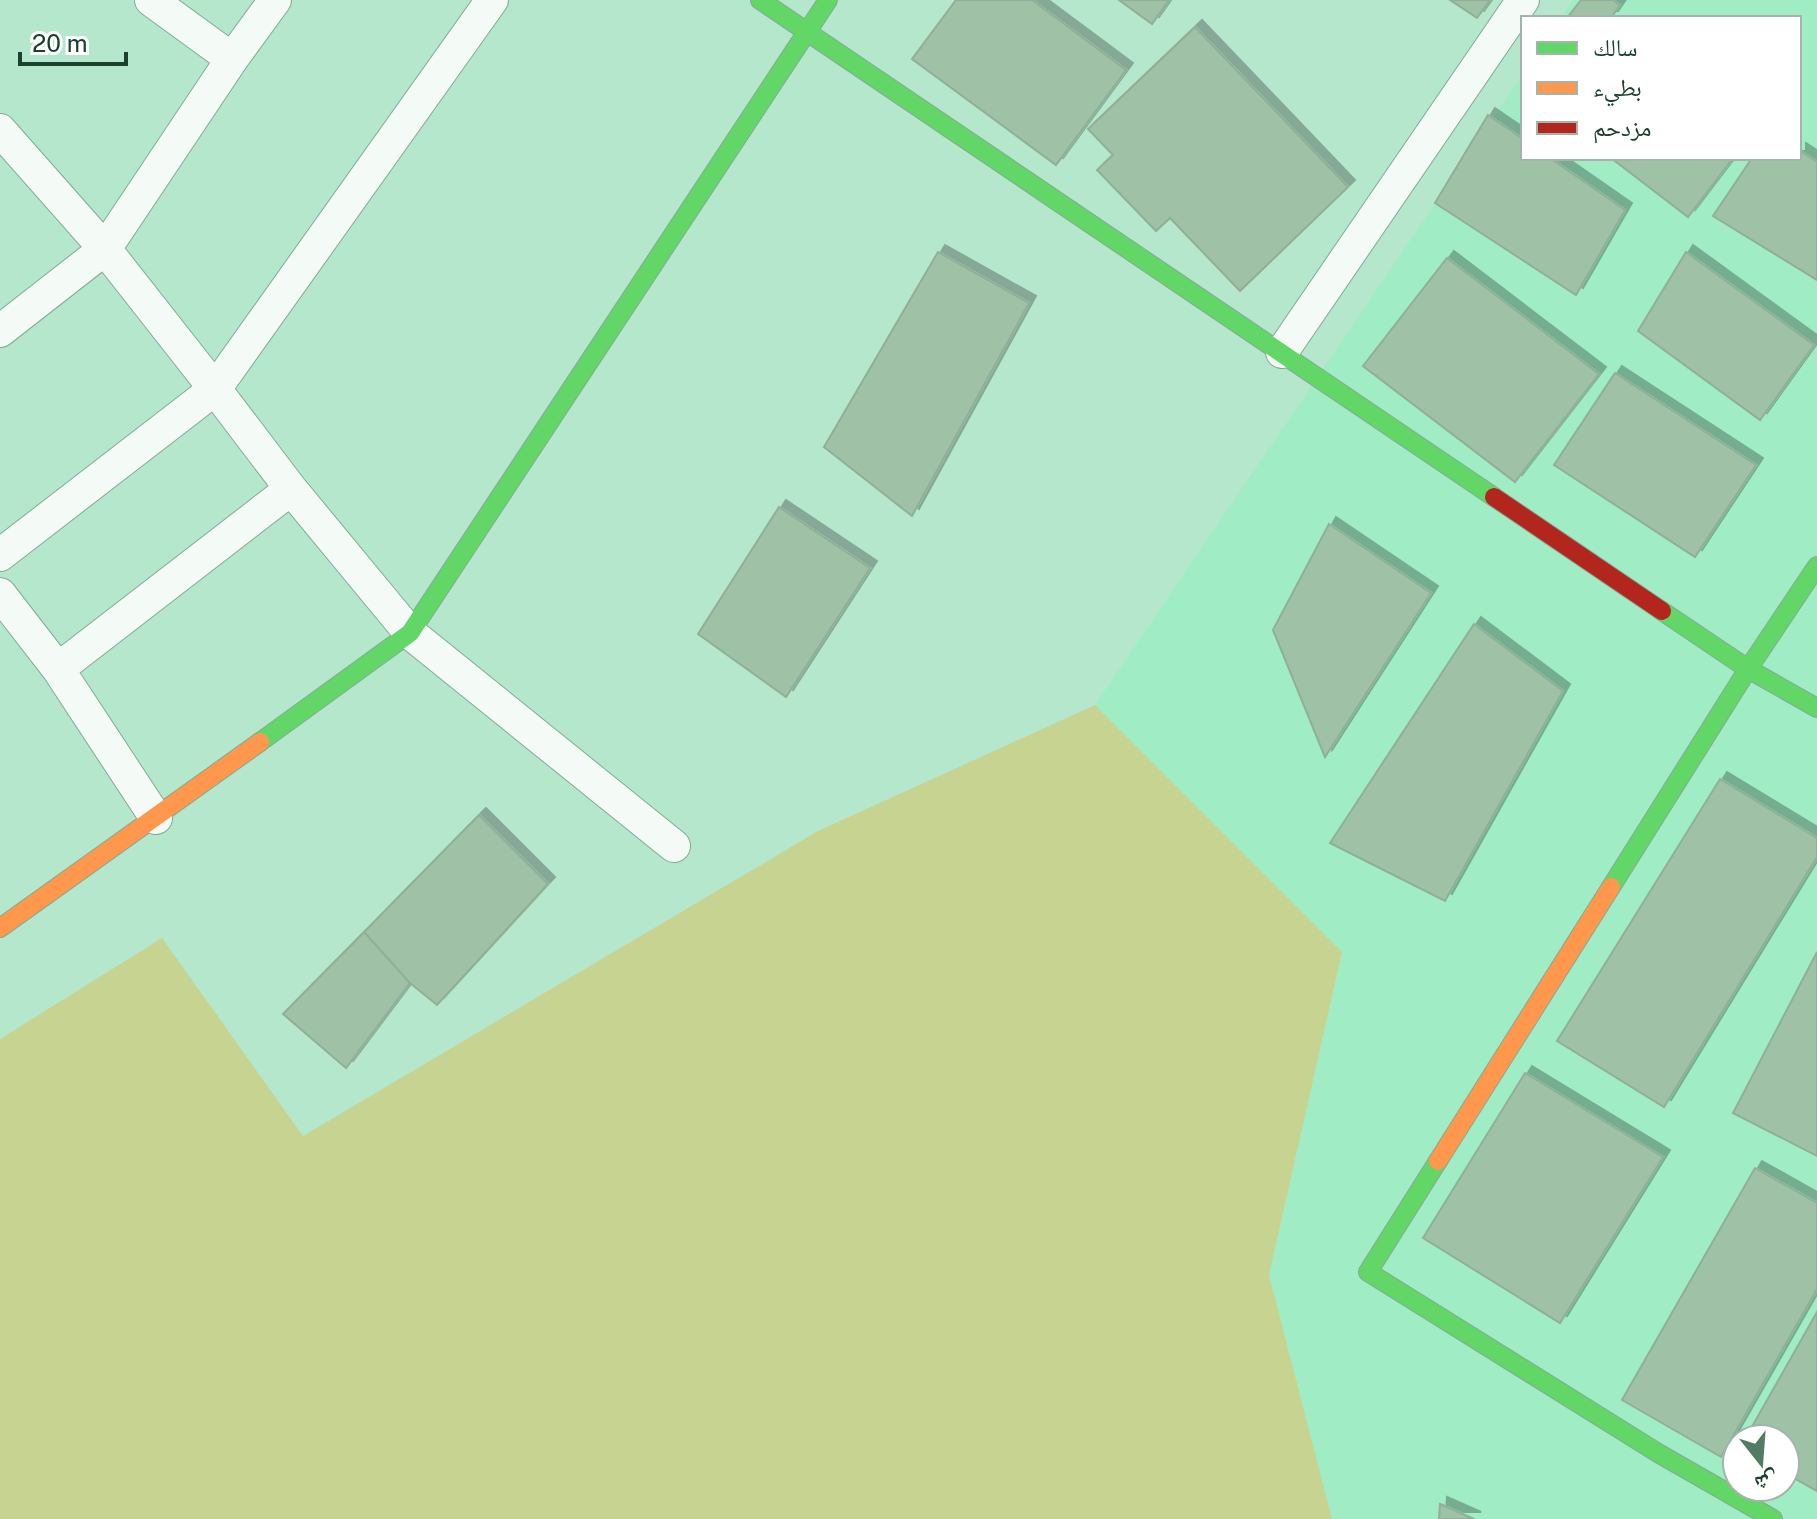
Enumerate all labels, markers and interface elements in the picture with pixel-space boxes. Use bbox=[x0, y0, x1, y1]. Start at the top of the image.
scale bar bbox=[20, 16, 126, 66]
legend bbox=[1521, 16, 1801, 160]
text: 20 m bbox=[32, 29, 88, 57]
text: سالك bbox=[1593, 33, 1638, 61]
text: بطيء bbox=[1593, 73, 1642, 107]
text: مزدحم bbox=[1593, 113, 1652, 144]
north arrow bbox=[1721, 1423, 1801, 1503]
text: ش bbox=[1752, 1465, 1782, 1498]

